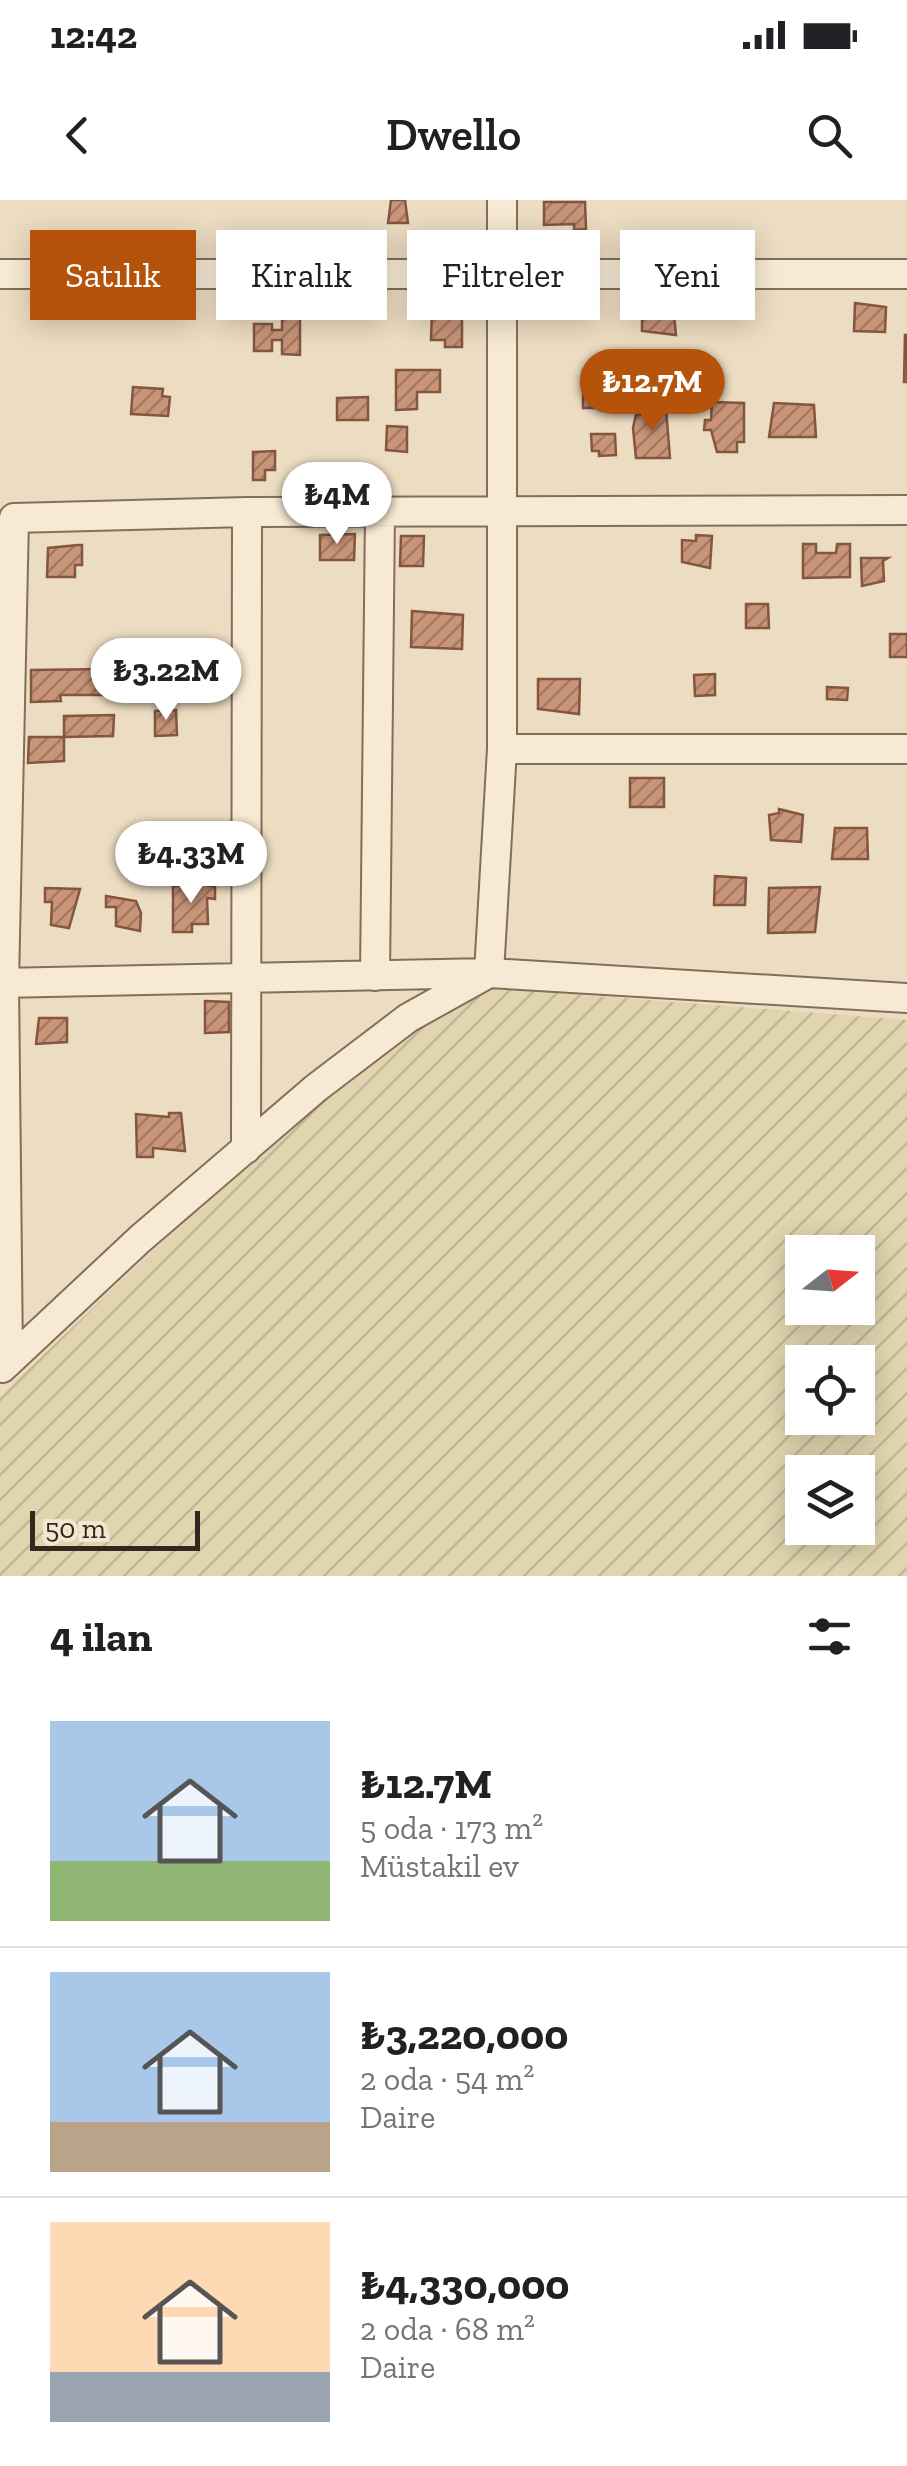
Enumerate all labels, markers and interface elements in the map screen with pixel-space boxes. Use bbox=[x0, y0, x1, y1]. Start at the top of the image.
text: 12:42 bbox=[50, 12, 137, 58]
icon: back bbox=[50, 108, 105, 163]
text: Dwello bbox=[386, 108, 521, 162]
icon: search bbox=[802, 108, 857, 163]
chip: Satılık bbox=[30, 230, 196, 320]
chip: Kiralık bbox=[216, 230, 387, 320]
chip: Filtreler bbox=[407, 230, 600, 320]
chip: Yeni bbox=[620, 230, 755, 320]
pin: ₺12.7M bbox=[571, 349, 733, 434]
text: ₺12.7M bbox=[602, 362, 702, 400]
pin: ₺4M bbox=[289, 462, 385, 547]
text: ₺4M bbox=[304, 475, 370, 513]
pin: ₺3.22M bbox=[85, 638, 247, 723]
text: ₺3.22M bbox=[113, 651, 219, 689]
pin: ₺4.33M bbox=[110, 821, 272, 906]
text: ₺4.33M bbox=[137, 834, 245, 872]
north arrow bbox=[785, 1235, 875, 1325]
map controls bbox=[785, 1235, 875, 1545]
button: locate bbox=[785, 1345, 875, 1435]
button: layers bbox=[785, 1455, 875, 1545]
scale bar bbox=[30, 1506, 200, 1550]
text: 50 m bbox=[45, 1512, 106, 1545]
icon: filters bbox=[802, 1609, 857, 1664]
text: 4 ilan bbox=[50, 1611, 152, 1662]
text: ₺12.7M bbox=[360, 1758, 492, 1809]
icon: home bbox=[130, 1761, 250, 1881]
text: 5 oda · 173 m² bbox=[360, 1809, 543, 1847]
text: Müstakil ev bbox=[360, 1847, 519, 1885]
text: ₺3,220,000 bbox=[360, 2009, 568, 2060]
icon: home bbox=[130, 2012, 250, 2132]
text: 2 oda · 54 m² bbox=[360, 2060, 534, 2098]
text: Daire bbox=[360, 2098, 435, 2136]
text: ₺4,330,000 bbox=[360, 2259, 570, 2310]
icon: home bbox=[130, 2262, 250, 2382]
text: 2 oda · 68 m² bbox=[360, 2310, 535, 2348]
text: Daire bbox=[360, 2348, 435, 2386]

